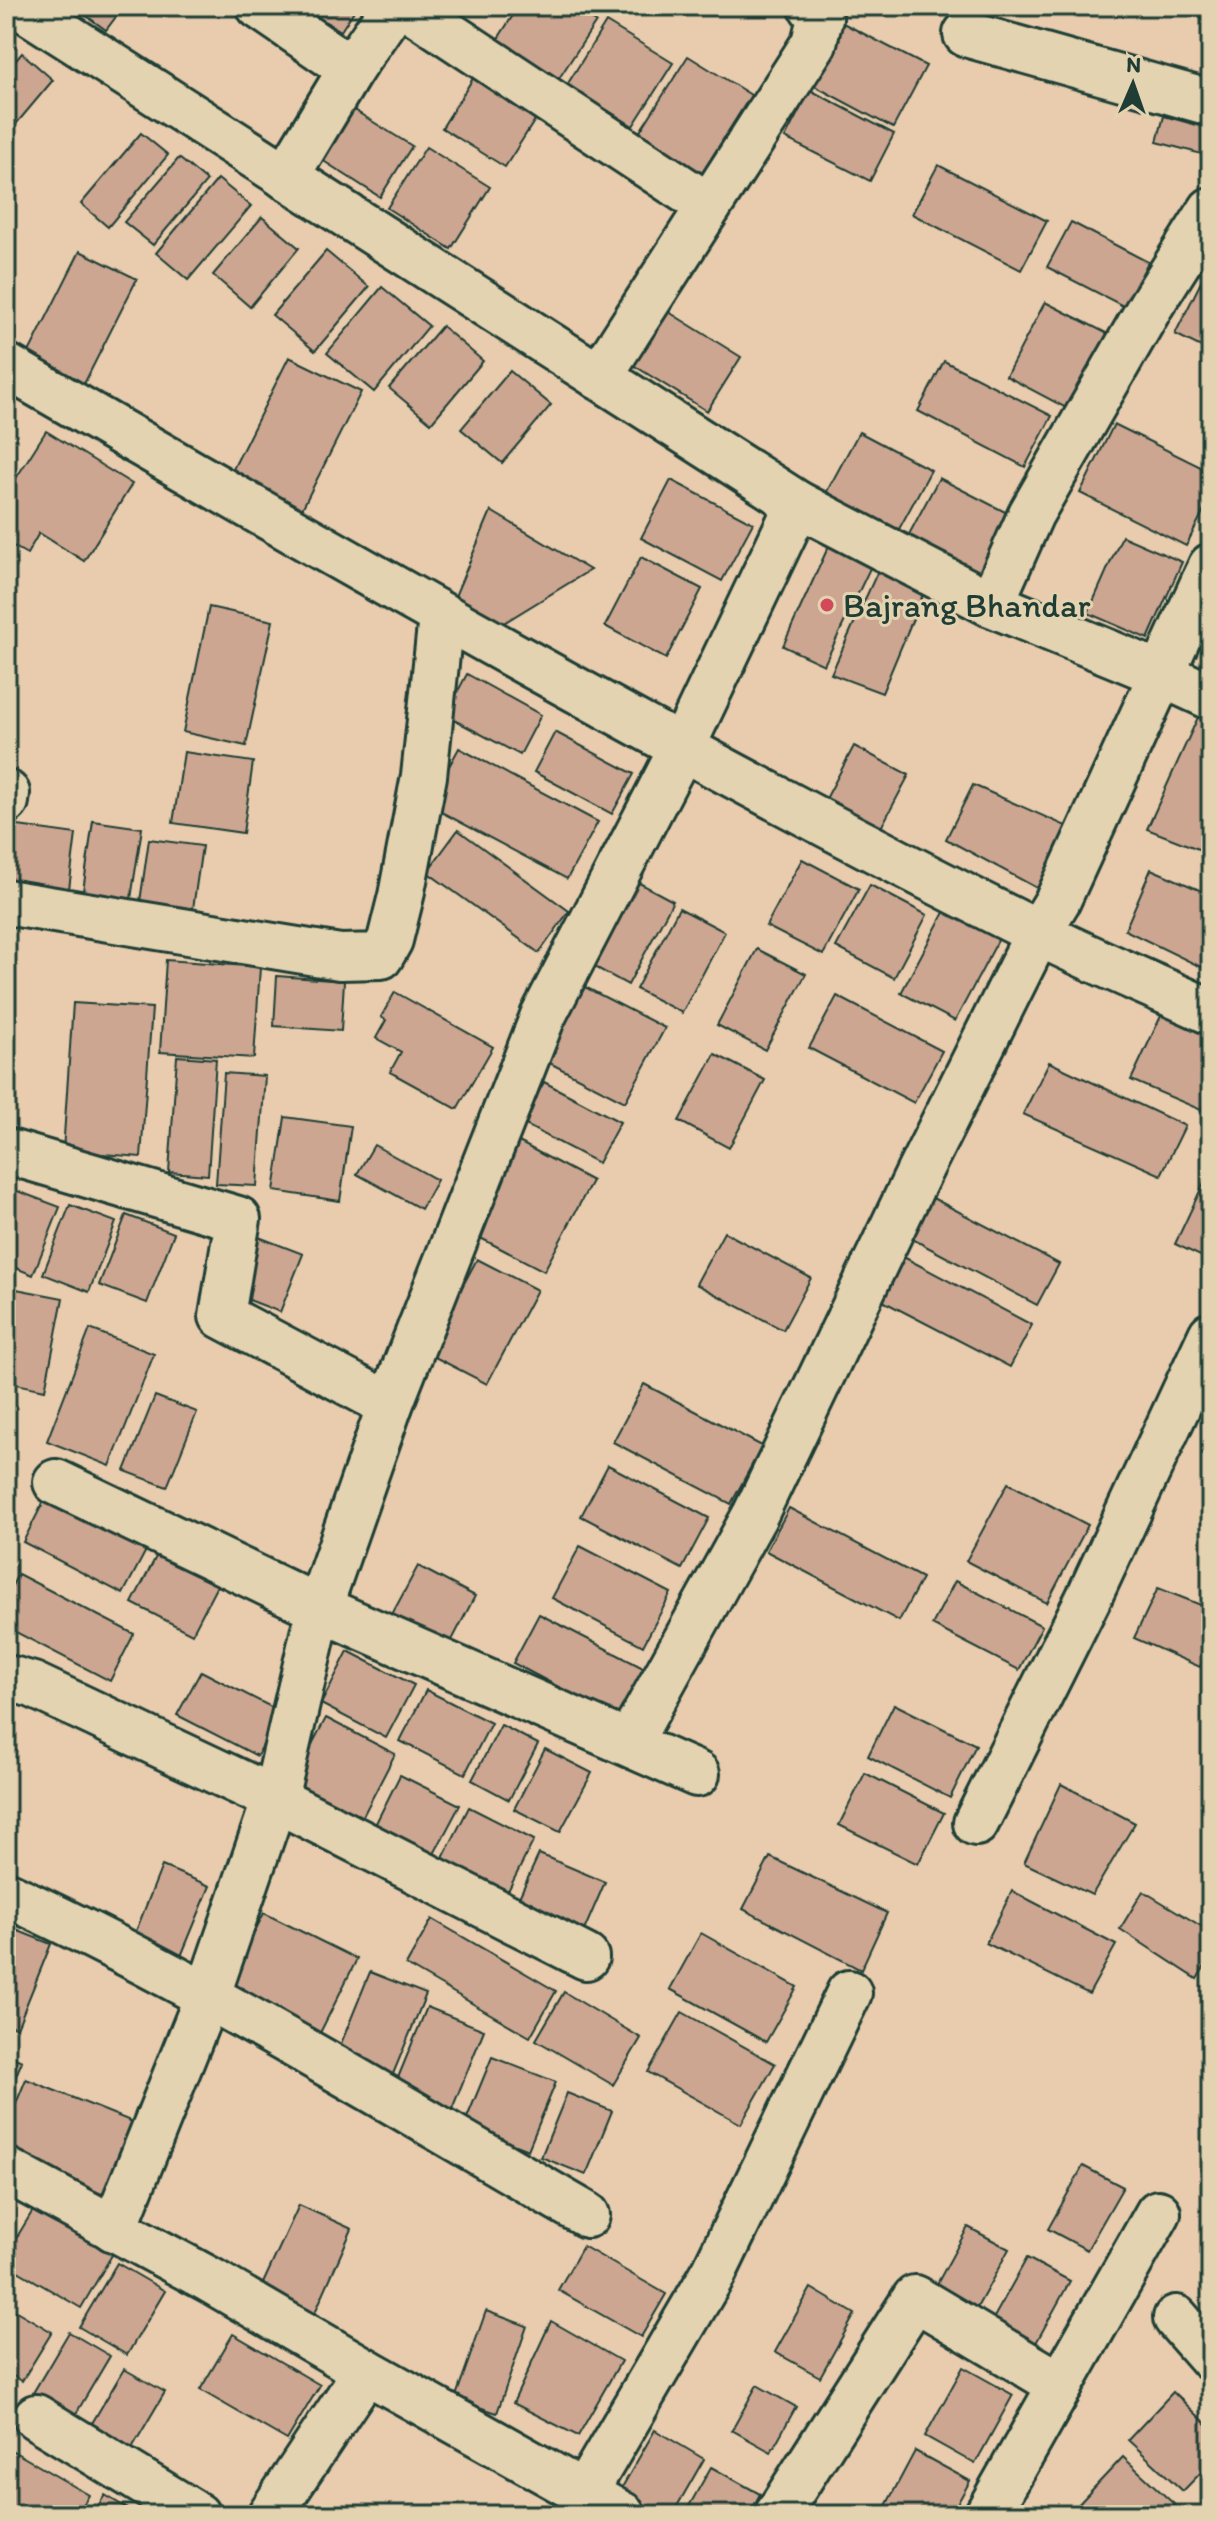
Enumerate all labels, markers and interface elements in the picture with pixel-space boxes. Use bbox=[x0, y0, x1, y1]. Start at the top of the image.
north arrow bbox=[1093, 44, 1173, 124]
text: N bbox=[1126, 51, 1142, 78]
place label: Bajrang Bhandar bbox=[843, 585, 1091, 626]
marker: Bajrang Bhandar bbox=[818, 596, 836, 614]

